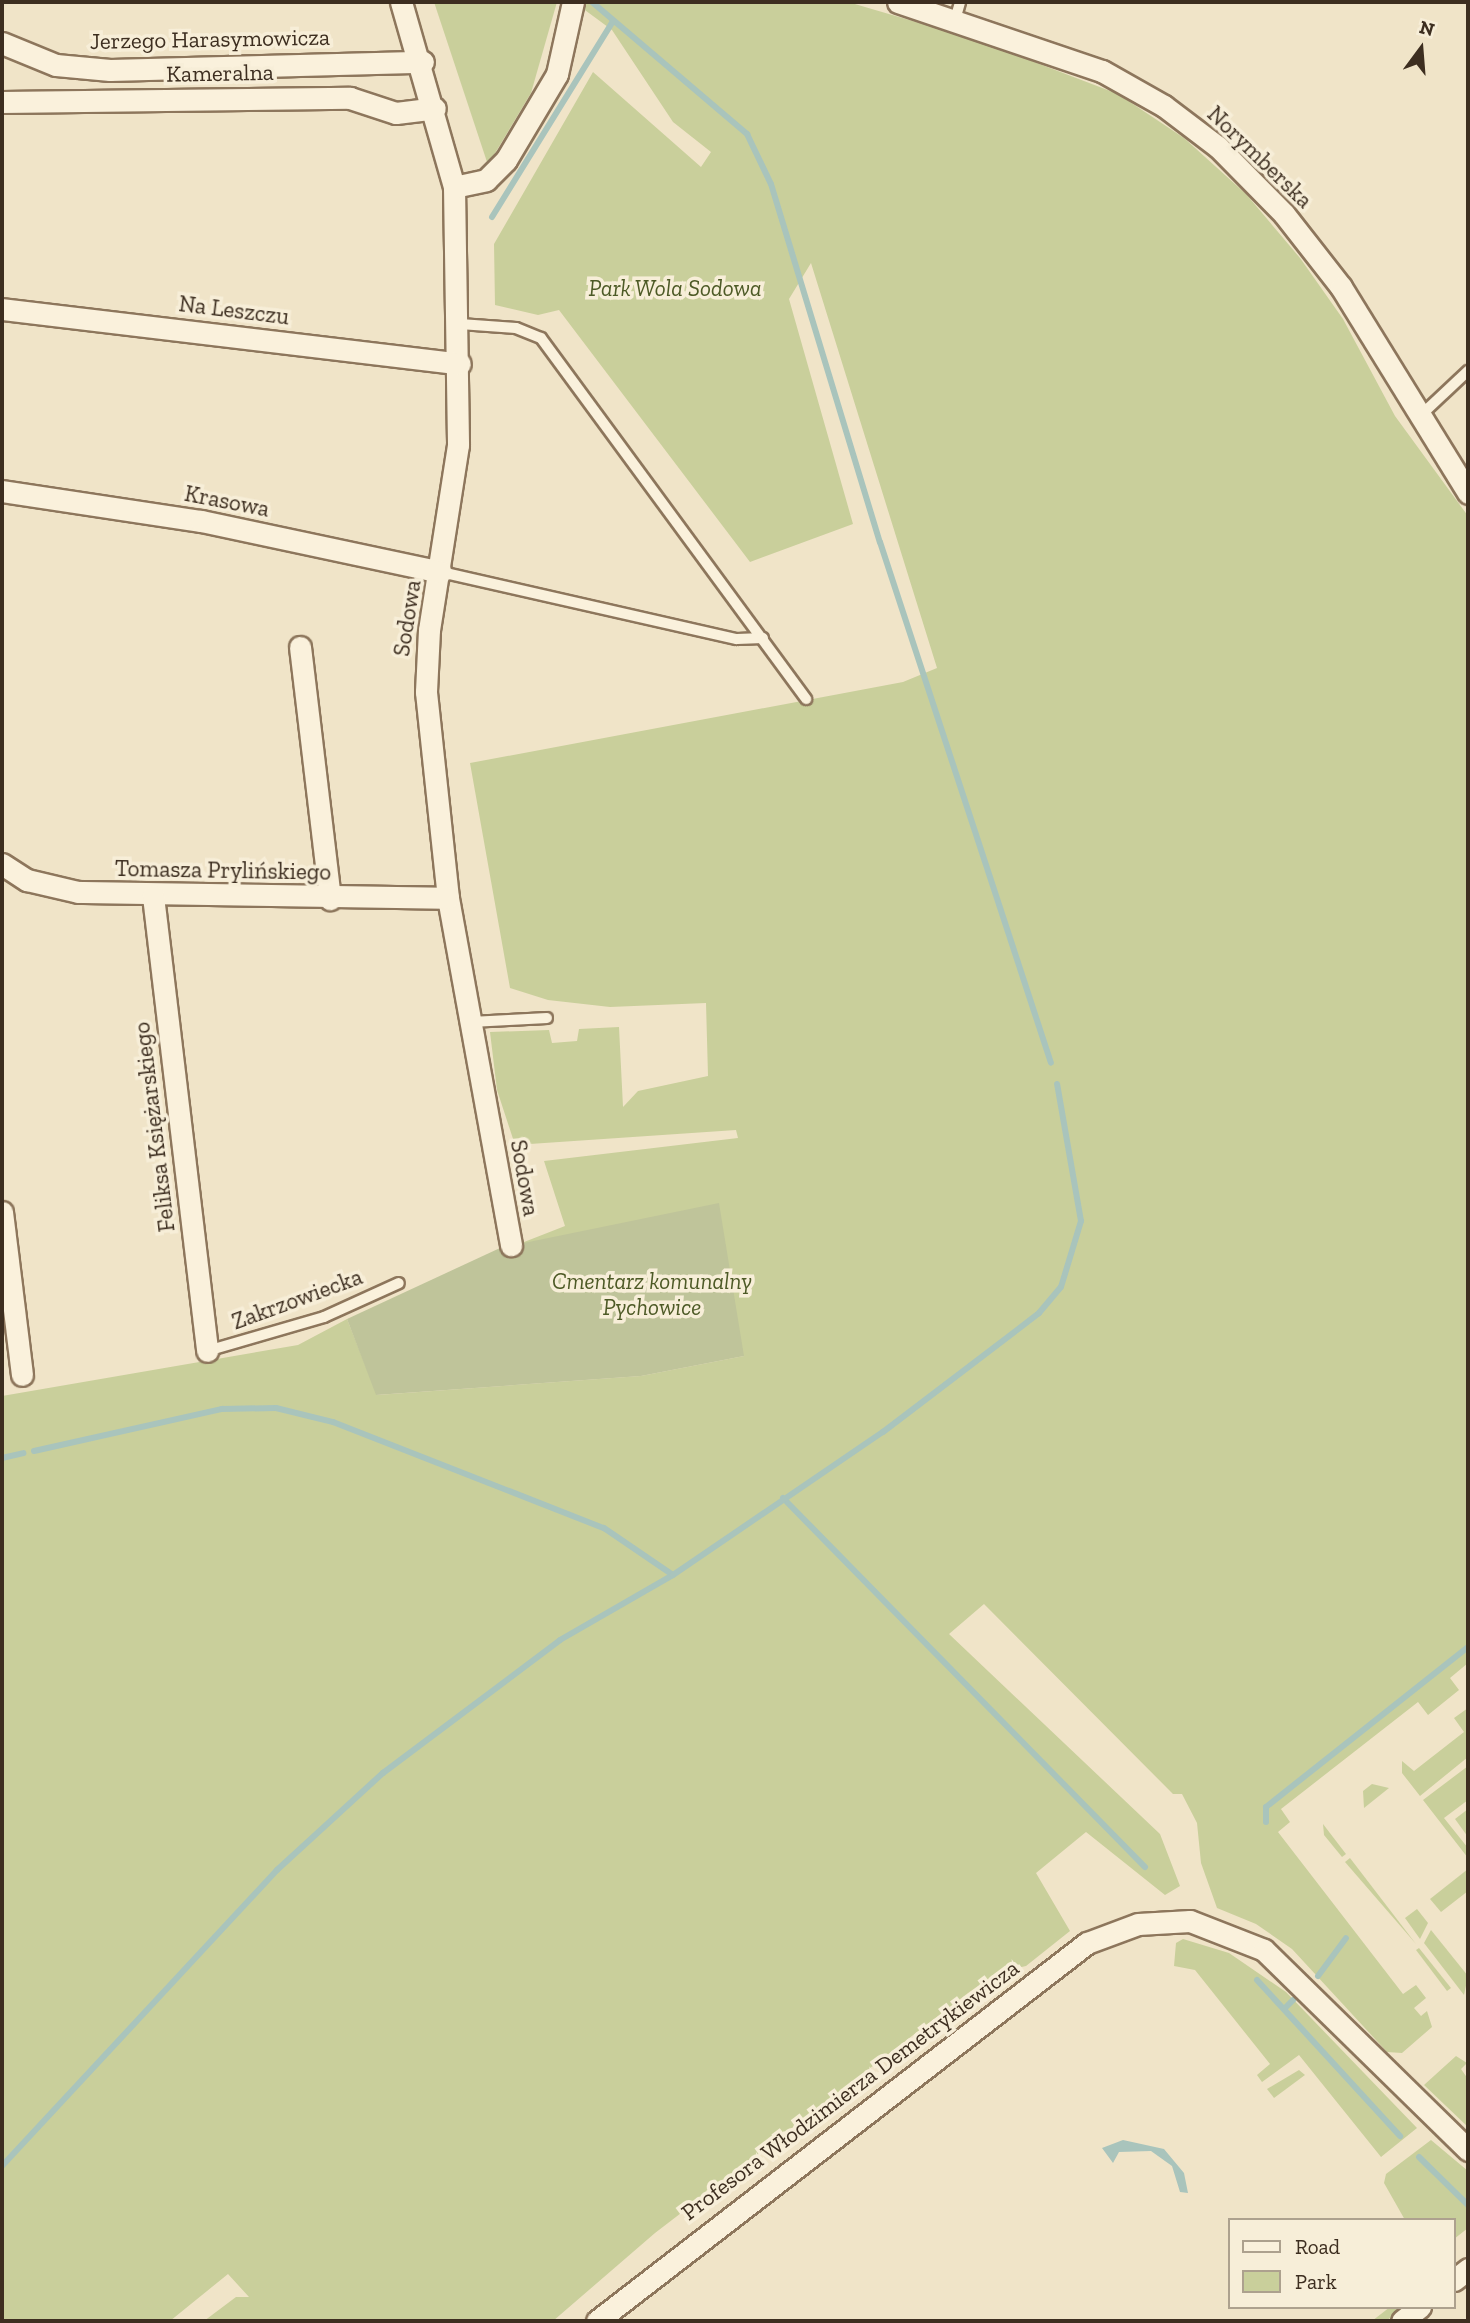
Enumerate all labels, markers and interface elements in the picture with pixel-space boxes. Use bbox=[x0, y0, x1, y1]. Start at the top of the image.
north arrow bbox=[1386, 14, 1456, 84]
text: N bbox=[1417, 15, 1437, 41]
street label: Jerzego Harasymowicza bbox=[90, 23, 330, 55]
street label: Kameralna bbox=[166, 58, 274, 88]
street label: Norymberska bbox=[1202, 100, 1318, 214]
park label: Park Wola Sodowa bbox=[588, 274, 762, 302]
street label: Na Leszczu bbox=[177, 290, 291, 330]
street label: Krasowa bbox=[182, 479, 272, 523]
street label: Sodowa bbox=[387, 578, 427, 658]
street label: Tomasza Prylińskiego bbox=[115, 854, 331, 886]
street label: Feliksa Księżarskiego bbox=[127, 1020, 181, 1234]
street label: Sodowa bbox=[505, 1138, 545, 1218]
street label: Zakrzowiecka bbox=[228, 1263, 366, 1335]
park label: Cmentarz komunalny Pychowice bbox=[552, 1267, 752, 1321]
street label: Profesora Włodzimierza Demetrykiewicza bbox=[675, 1954, 1025, 2226]
legend bbox=[1228, 2218, 1456, 2309]
text: Road bbox=[1295, 2234, 1340, 2259]
text: Park bbox=[1295, 2269, 1337, 2294]

